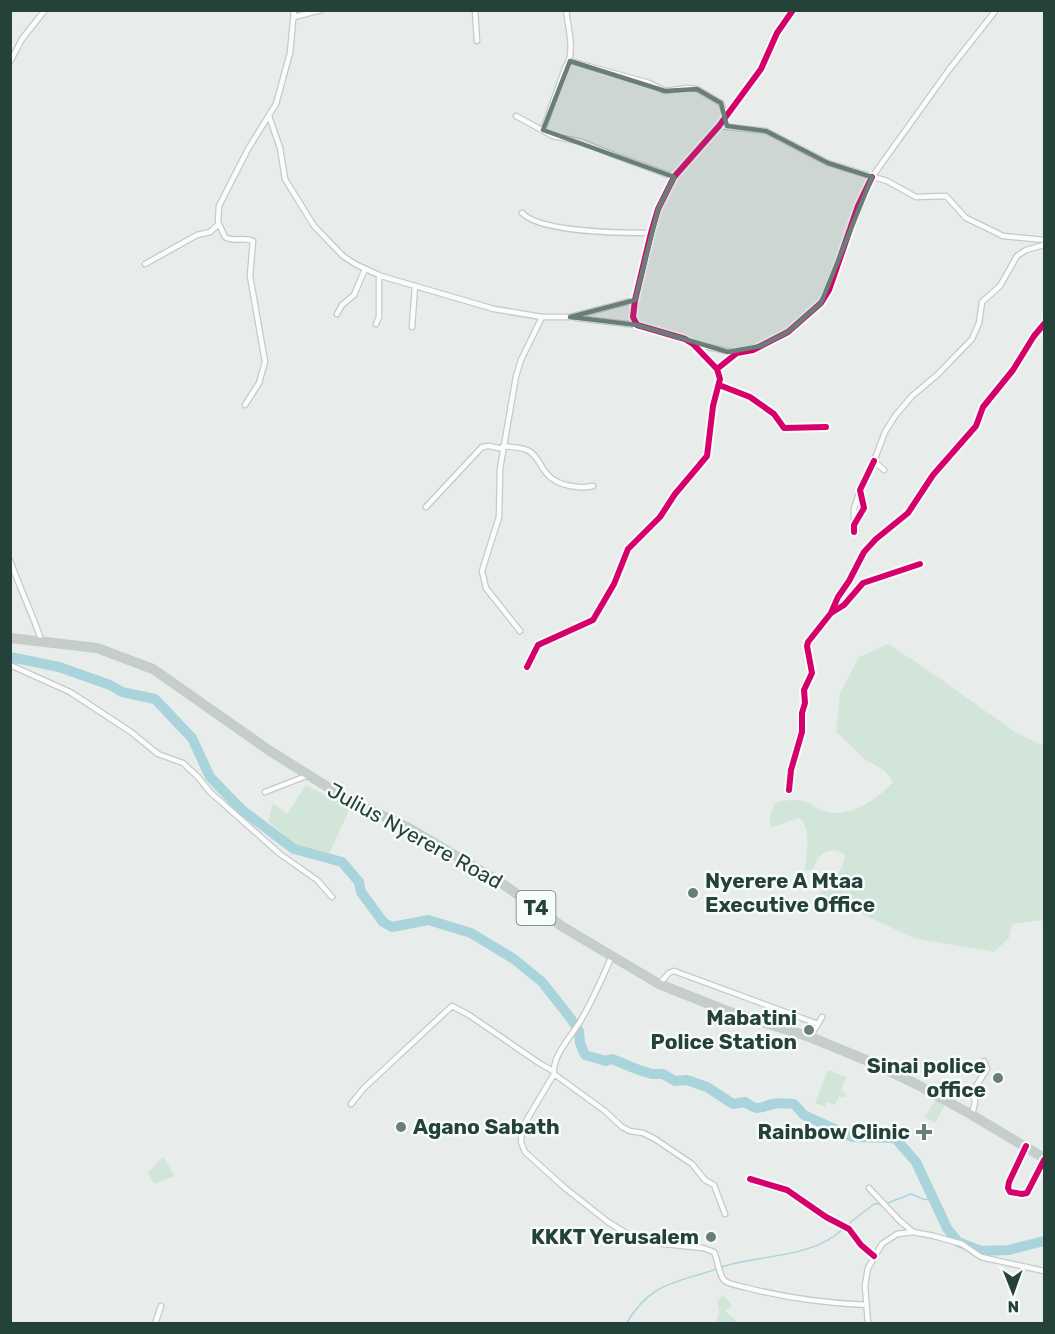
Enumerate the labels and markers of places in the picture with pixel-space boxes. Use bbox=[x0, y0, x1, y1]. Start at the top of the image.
place label: Nyerere A Mtaa Executive Office bbox=[705, 868, 875, 917]
marker: Nyerere A Mtaa Executive Office bbox=[686, 886, 700, 900]
place label: Mabatini Police Station bbox=[651, 1005, 797, 1054]
marker: Mabatini Police Station bbox=[802, 1023, 816, 1037]
place label: Sinai police office bbox=[867, 1053, 986, 1102]
marker: Sinai police office bbox=[991, 1071, 1005, 1085]
place label: Agano Sabath bbox=[413, 1114, 560, 1139]
place label: Rainbow Clinic bbox=[758, 1119, 910, 1144]
marker: Agano Sabath bbox=[394, 1120, 408, 1134]
marker: Rainbow Clinic bbox=[915, 1123, 933, 1141]
place label: KKKT Yerusalem bbox=[531, 1224, 699, 1249]
marker: KKKT Yerusalem bbox=[704, 1230, 718, 1244]

